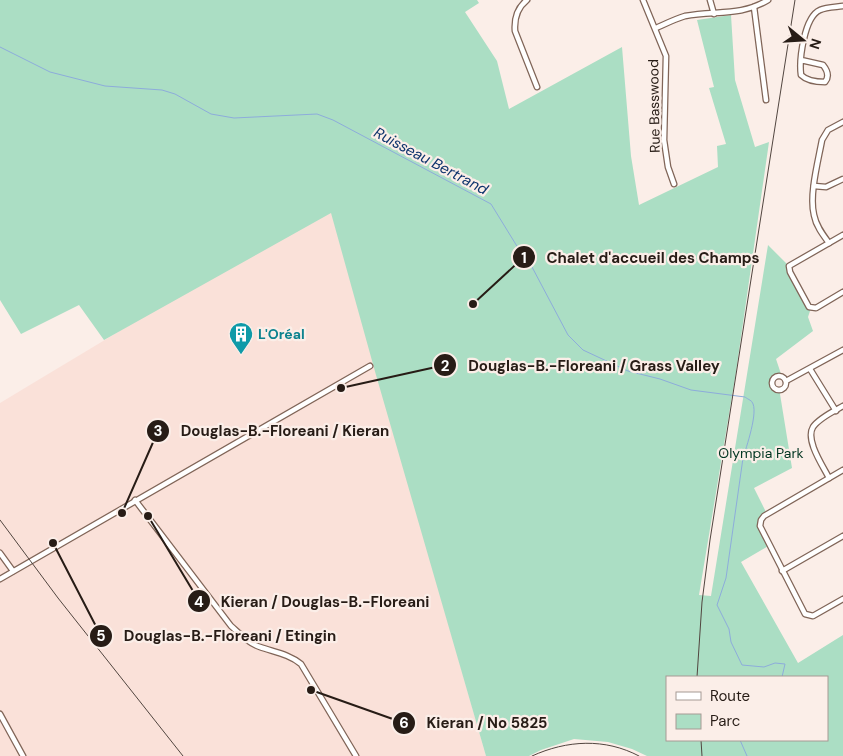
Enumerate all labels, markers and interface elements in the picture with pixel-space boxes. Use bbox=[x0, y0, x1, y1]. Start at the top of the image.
north arrow bbox=[778, 15, 828, 65]
text: N bbox=[805, 36, 826, 52]
street label: Rue Basswood bbox=[644, 59, 664, 153]
water label: Ruisseau Bertrand bbox=[370, 122, 492, 200]
callout: Chalet d'accueil des Champs bbox=[511, 242, 770, 272]
text: 1 bbox=[521, 248, 527, 268]
text: Chalet d'accueil des Champs bbox=[546, 248, 760, 268]
building icon: L'Oréal bbox=[228, 321, 254, 355]
place label: L'Oréal bbox=[258, 325, 305, 343]
callout: Douglas-B.-Floreani / Grass Valley bbox=[433, 350, 730, 380]
text: 2 bbox=[441, 356, 450, 376]
text: Douglas-B.-Floreani / Grass Valley bbox=[468, 356, 720, 376]
callout: Douglas-B.-Floreani / Kieran bbox=[146, 416, 400, 446]
text: 3 bbox=[153, 421, 163, 441]
text: Douglas-B.-Floreani / Kieran bbox=[181, 421, 389, 441]
park label: Olympia Park bbox=[718, 444, 804, 462]
callout: Kieran / Douglas-B.-Floreani bbox=[186, 586, 440, 616]
text: 4 bbox=[194, 592, 204, 612]
text: Kieran / Douglas-B.-Floreani bbox=[221, 592, 429, 612]
callout: Douglas-B.-Floreani / Etingin bbox=[89, 621, 346, 651]
text: 5 bbox=[96, 626, 106, 646]
text: Douglas-B.-Floreani / Etingin bbox=[124, 626, 336, 646]
legend bbox=[666, 676, 828, 741]
text: Route bbox=[710, 686, 750, 706]
callout: Kieran / No 5825 bbox=[391, 708, 557, 738]
text: Parc bbox=[710, 711, 740, 731]
text: 6 bbox=[399, 713, 409, 733]
text: Kieran / No 5825 bbox=[427, 713, 547, 733]

